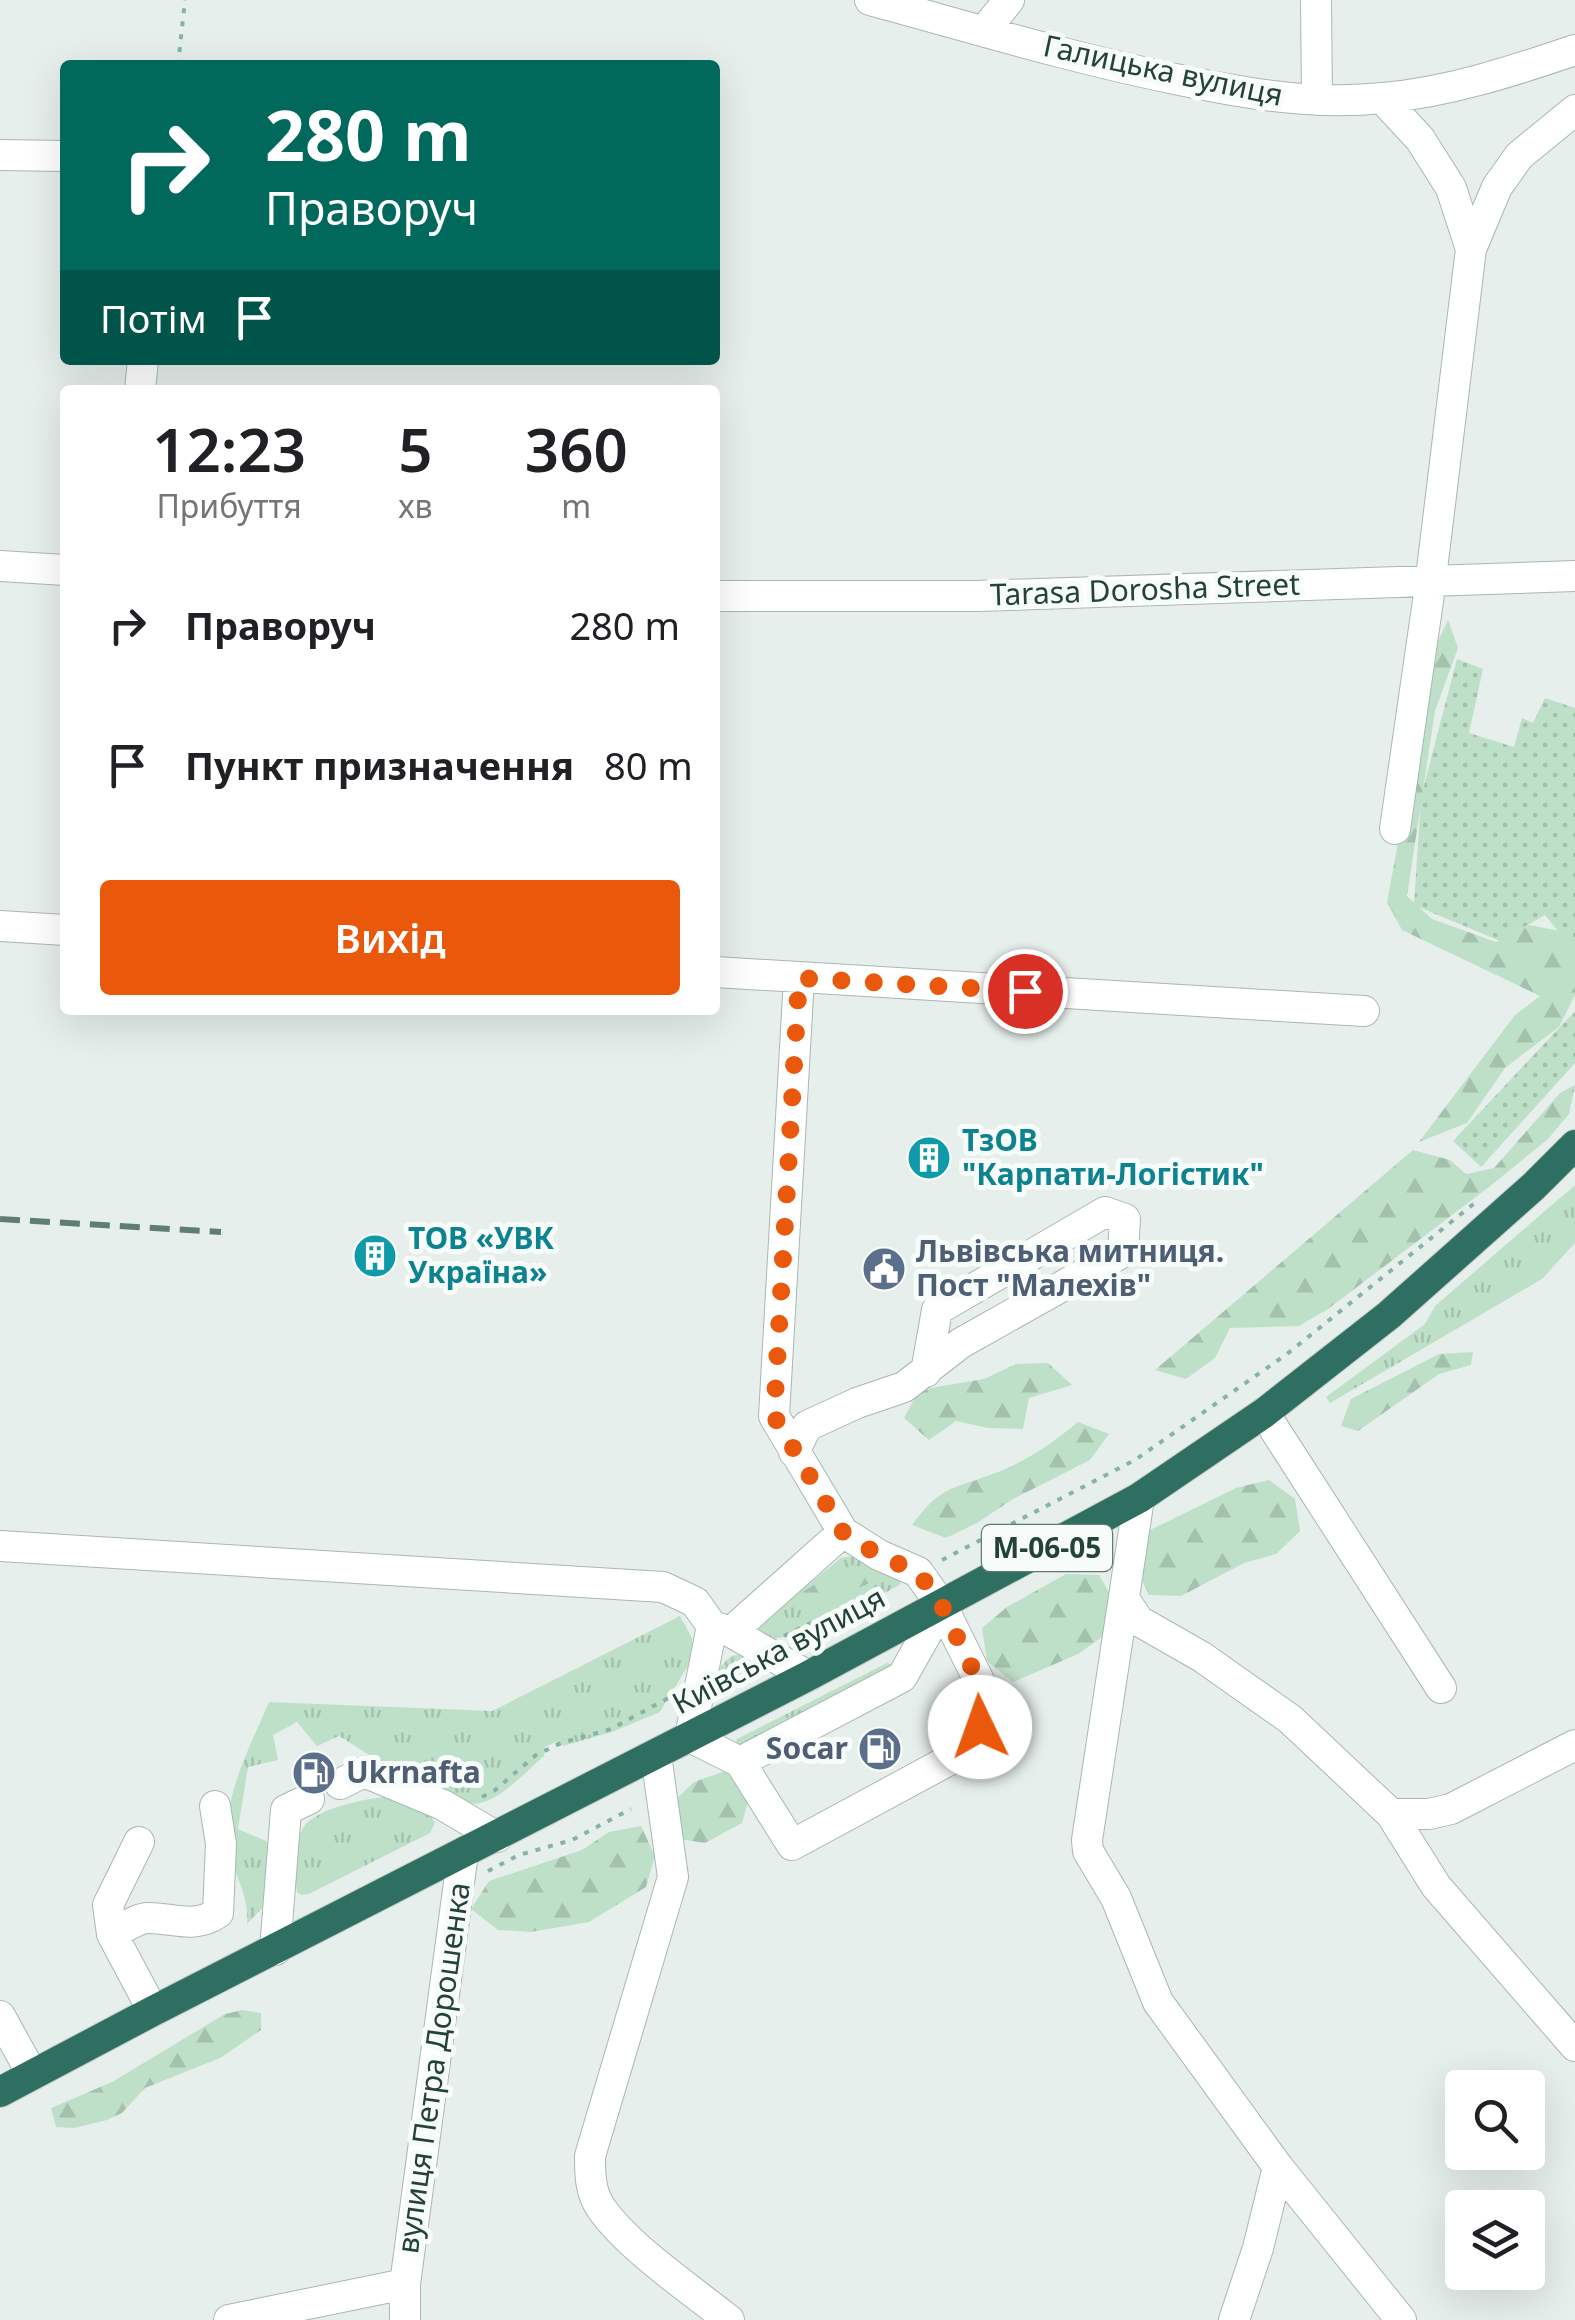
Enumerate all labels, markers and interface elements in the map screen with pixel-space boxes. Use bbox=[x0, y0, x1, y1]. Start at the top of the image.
street label: Галицька вулиця bbox=[1040, 24, 1287, 115]
text: 280 m bbox=[265, 86, 472, 182]
icon: right bbox=[100, 100, 230, 230]
text: Праворуч bbox=[265, 177, 478, 238]
icon: arrive bbox=[227, 290, 282, 345]
text: Потім bbox=[100, 292, 207, 344]
text: 12:23 bbox=[152, 408, 306, 490]
text: 5 bbox=[398, 408, 433, 490]
text: 360 bbox=[525, 408, 628, 490]
text: Прибуття bbox=[156, 484, 302, 527]
text: хв bbox=[398, 484, 433, 527]
text: m bbox=[561, 484, 591, 527]
street label: Tarasa Dorosha Street bbox=[989, 563, 1301, 614]
icon: right bbox=[100, 598, 155, 653]
text: Праворуч bbox=[185, 599, 376, 651]
text: 280 m bbox=[569, 599, 680, 651]
icon: arrive bbox=[100, 738, 155, 793]
text: Пункт призначення bbox=[185, 739, 574, 791]
text: 80 m bbox=[604, 739, 693, 791]
button: Вихід bbox=[100, 880, 680, 995]
pin bbox=[983, 949, 1068, 1034]
icon: arrive bbox=[998, 964, 1053, 1019]
place label: ТзОВ "Карпати-Логістик" bbox=[962, 1119, 1264, 1194]
building icon: ТзОВ "Карпати-Логістик" bbox=[906, 1135, 952, 1181]
place label: ТОВ «УВК Україна» bbox=[408, 1217, 554, 1292]
place label: Львівська митниця. Пост "Малехів" bbox=[916, 1230, 1224, 1305]
building icon: ТОВ «УВК Україна» bbox=[352, 1233, 398, 1279]
public building icon: Львівська митниця. Пост "Малехів" bbox=[861, 1246, 907, 1292]
road number: М-06-05 bbox=[982, 1525, 1112, 1571]
street label: Київська вулиця bbox=[665, 1576, 892, 1723]
position arrow bbox=[928, 1675, 1032, 1779]
fuel station icon: Socar bbox=[857, 1726, 903, 1772]
place label: Socar bbox=[766, 1727, 849, 1768]
fuel station icon: Ukrnafta bbox=[291, 1750, 337, 1796]
place label: Ukrnafta bbox=[346, 1751, 481, 1792]
street label: вулиця Петра Дорошенка bbox=[386, 1879, 479, 2256]
map controls bbox=[1445, 2070, 1545, 2290]
button: search bbox=[1445, 2070, 1545, 2170]
button: layers bbox=[1445, 2190, 1545, 2290]

